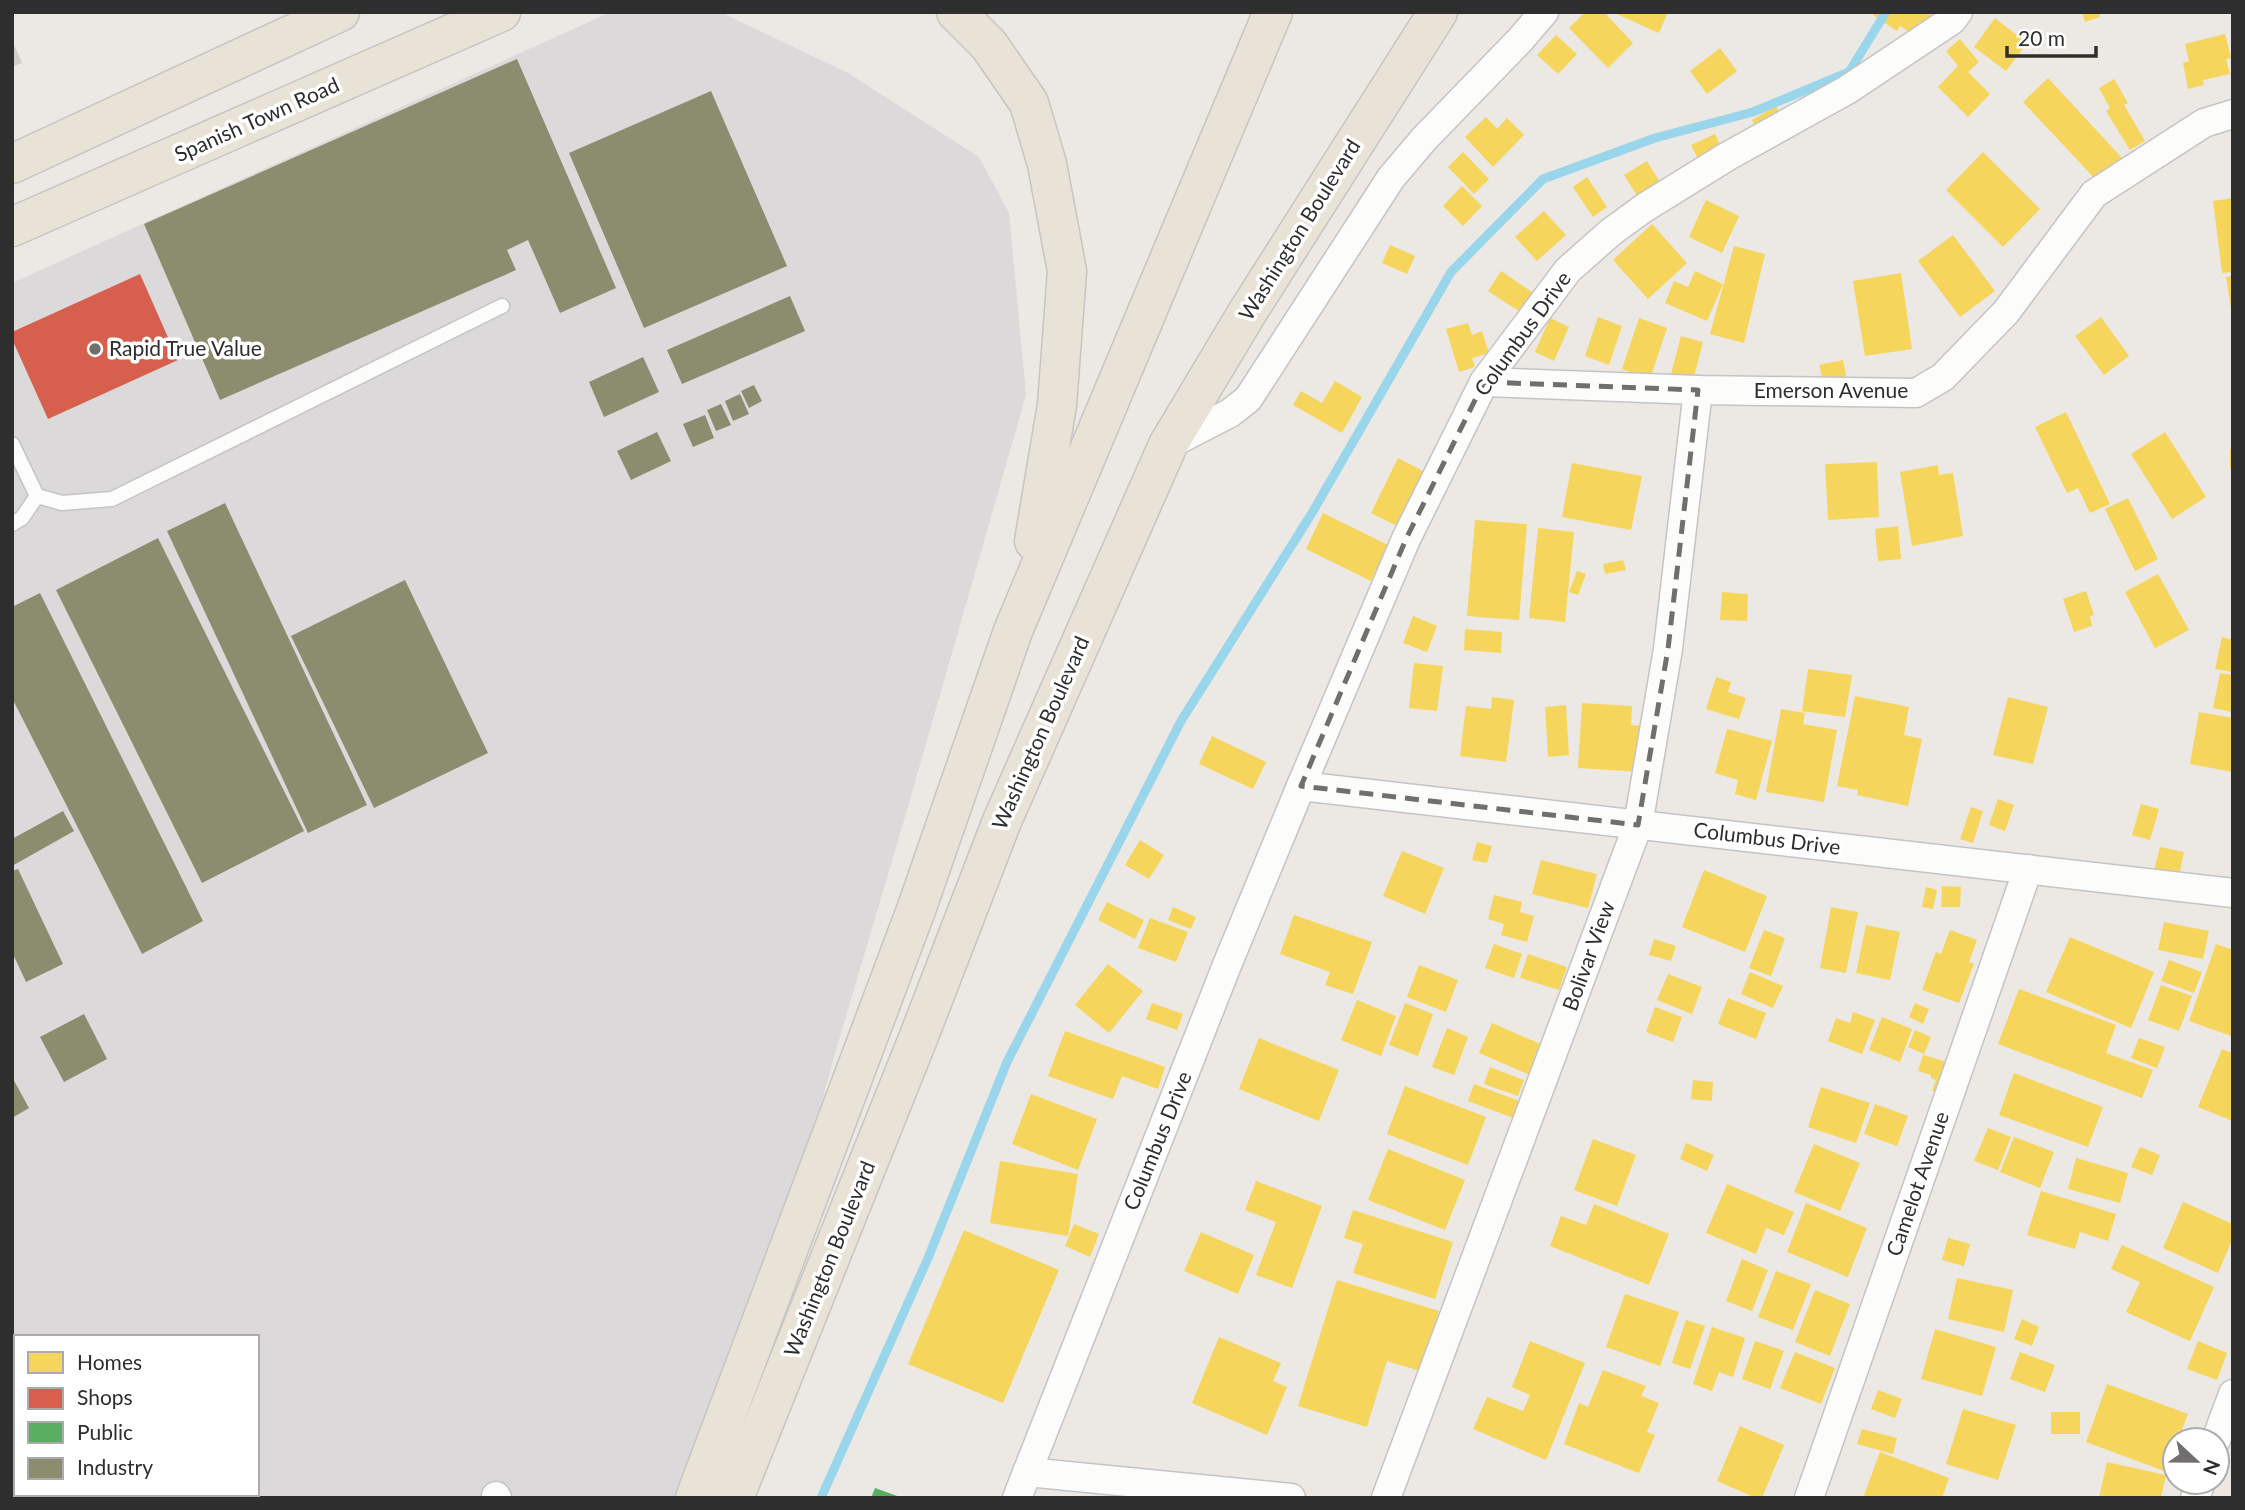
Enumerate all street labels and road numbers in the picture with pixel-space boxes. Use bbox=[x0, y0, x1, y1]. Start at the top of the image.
street label: Spanish Town Road bbox=[170, 71, 343, 166]
street label: Washington Boulevard bbox=[1233, 134, 1365, 324]
street label: Columbus Drive bbox=[1468, 266, 1575, 400]
street label: Emerson Avenue bbox=[1754, 377, 1908, 402]
street label: Washington Boulevard bbox=[986, 632, 1094, 833]
street label: Columbus Drive bbox=[1692, 816, 1842, 859]
street label: Bolivar View bbox=[1556, 897, 1619, 1014]
street label: Columbus Drive bbox=[1117, 1067, 1196, 1214]
street label: Camelot Avenue bbox=[1880, 1108, 1953, 1259]
street label: Washington Boulevard bbox=[778, 1157, 879, 1360]

